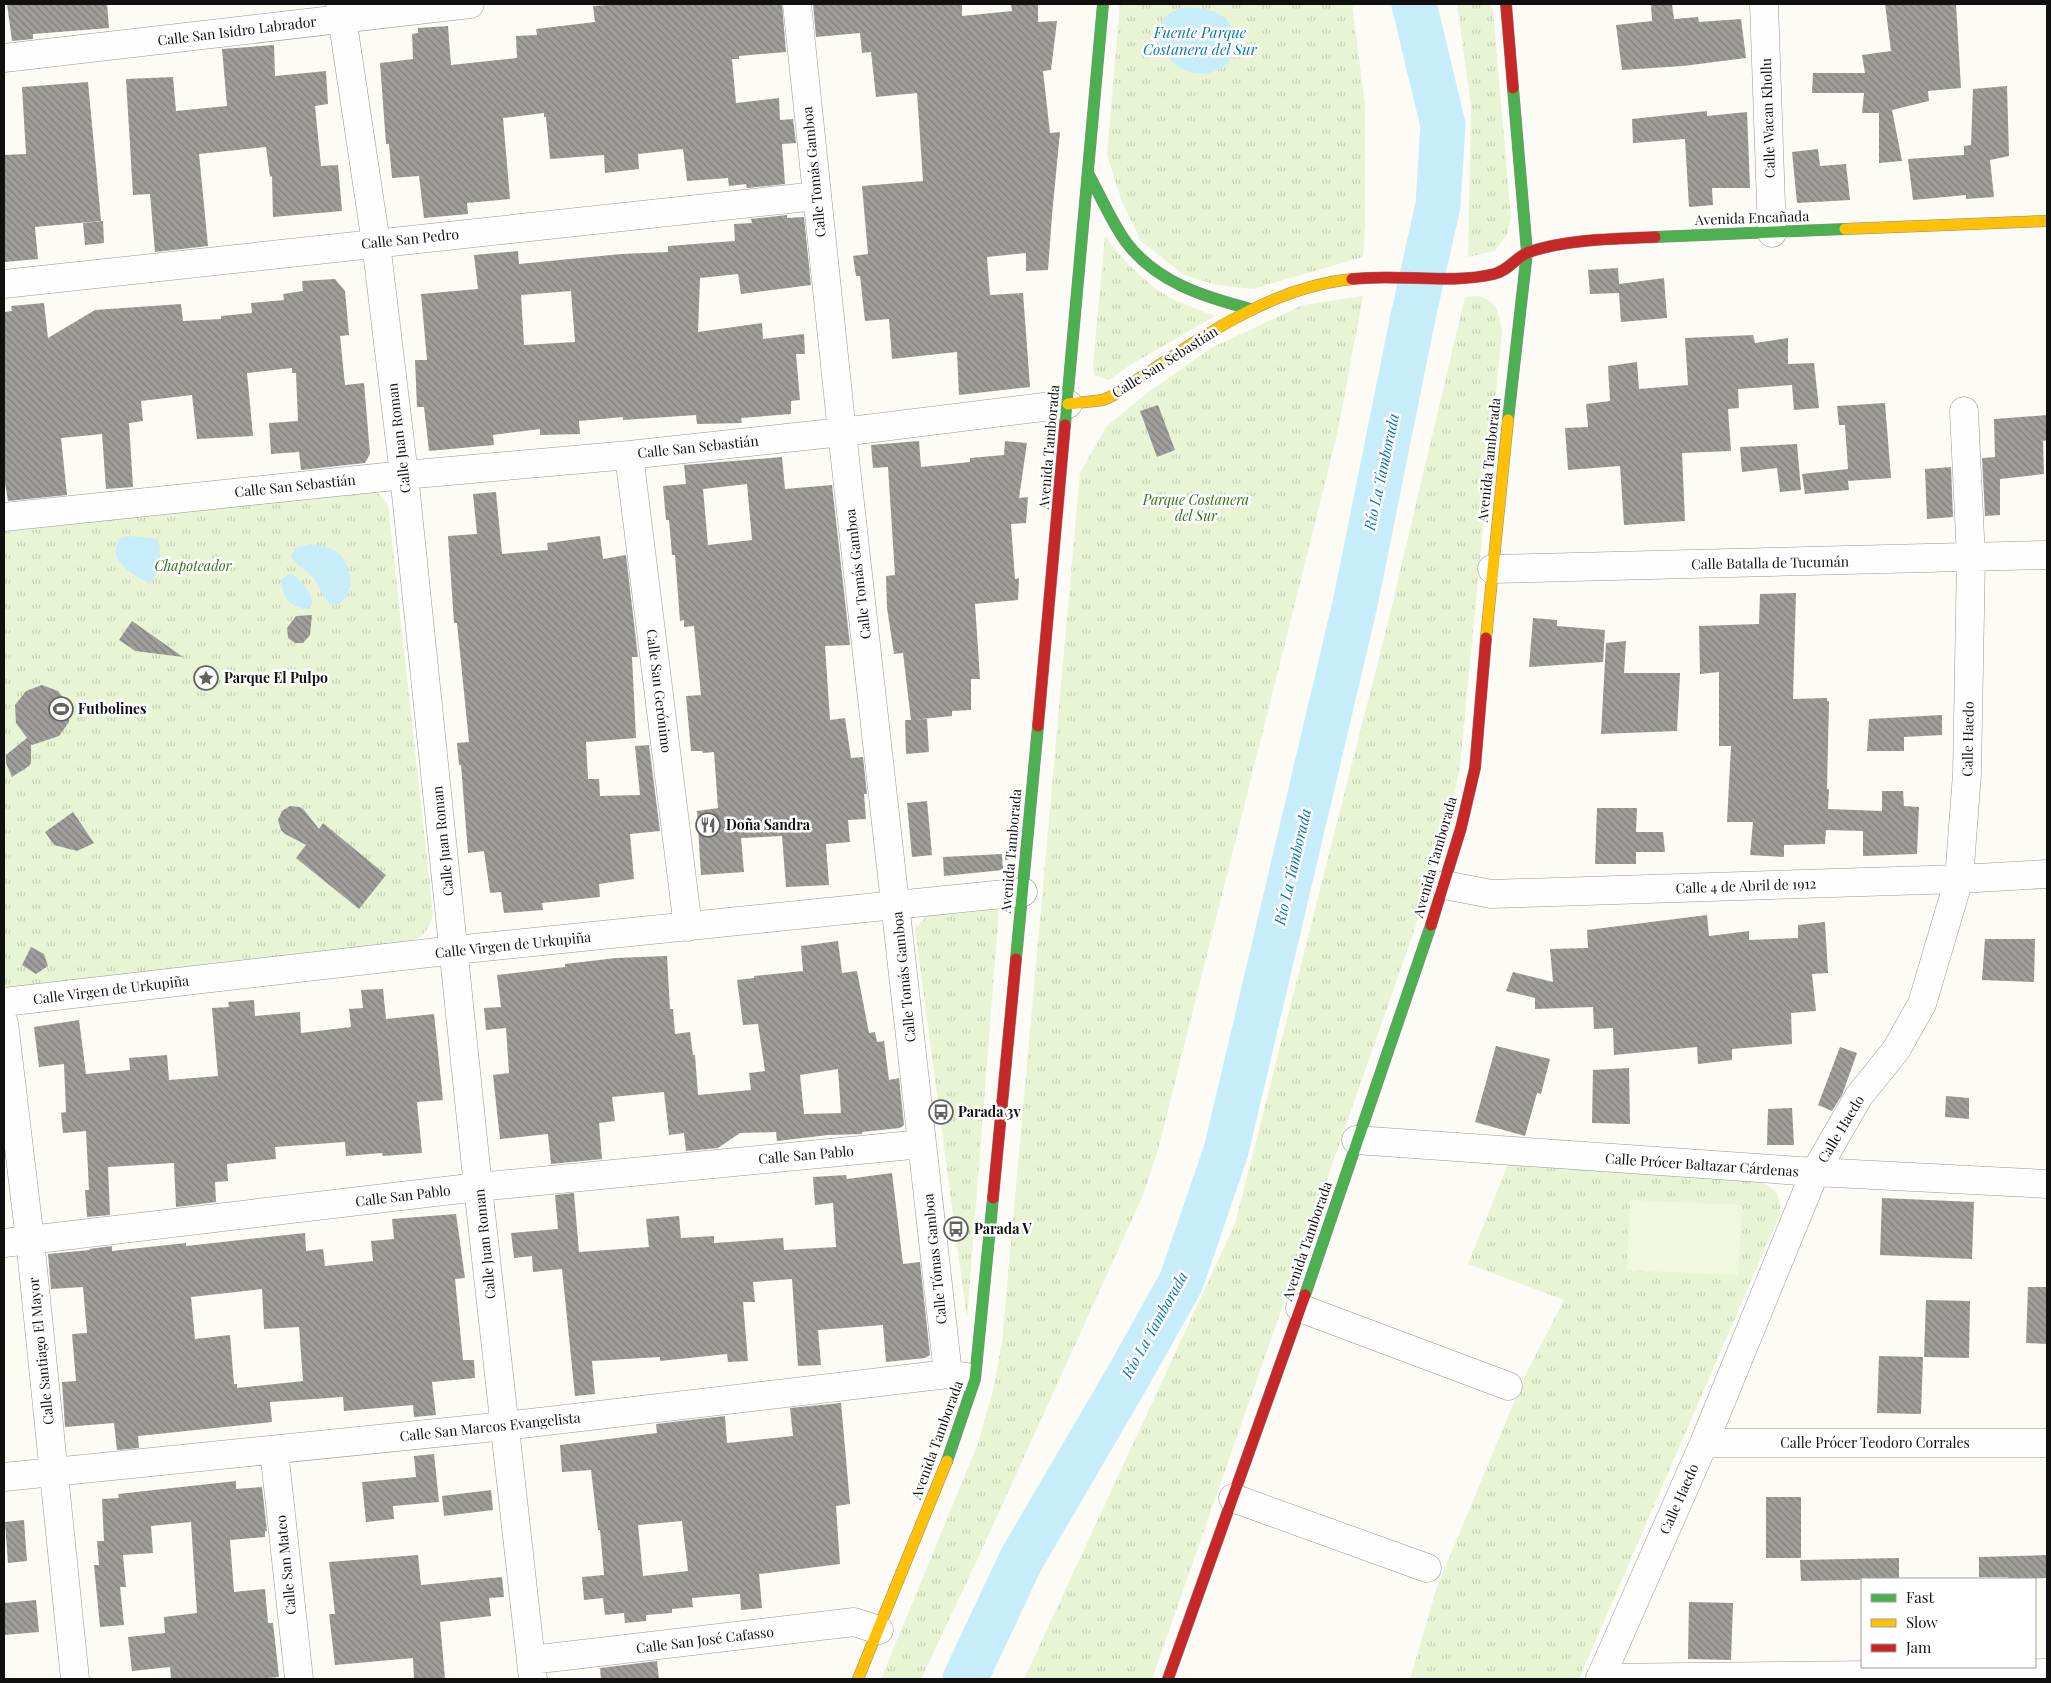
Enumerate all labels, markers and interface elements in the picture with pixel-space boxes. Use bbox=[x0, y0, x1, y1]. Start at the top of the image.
street label: Calle San Isidro Labrador bbox=[156, 11, 318, 50]
water label: Fuente Parque Costanera del Sur bbox=[1143, 22, 1258, 59]
street label: Calle Wacan Khollu bbox=[1756, 58, 1779, 178]
street label: Calle Tomás Gamboa bbox=[797, 106, 830, 238]
street label: Avenida Encañada bbox=[1693, 206, 1810, 229]
street label: Calle San Pedro bbox=[360, 224, 460, 253]
street label: Calle San Sebastián bbox=[1108, 321, 1222, 402]
street label: Calle Juan Roman bbox=[382, 381, 415, 494]
street label: Avenida Tamborada bbox=[1034, 384, 1063, 511]
street label: Avenida Tamborada bbox=[1472, 397, 1504, 524]
water label: Río La Tamborada bbox=[1359, 411, 1403, 533]
street label: Calle San Sebastián bbox=[637, 431, 760, 462]
street label: Calle San Sebastián bbox=[234, 470, 357, 501]
park label: Parque Costanera del Sur bbox=[1142, 490, 1249, 525]
street label: Calle Tomás Gamboa bbox=[840, 508, 875, 640]
street label: Calle Batalla de Tucumán bbox=[1691, 552, 1850, 573]
park label: Chapoteador bbox=[154, 556, 233, 575]
street label: Calle San Gerónimo bbox=[642, 628, 677, 754]
place icon: Parque El Pulpo bbox=[193, 665, 219, 691]
place label: Parque El Pulpo bbox=[224, 668, 328, 687]
sports icon: Futbolines bbox=[48, 696, 74, 722]
place label: Futbolines bbox=[78, 699, 147, 718]
street label: Calle Haedo bbox=[1957, 701, 1978, 777]
street label: Calle Juan Roman bbox=[427, 784, 458, 897]
street label: Avenida Tamborada bbox=[996, 788, 1025, 915]
street label: Avenida Tamborada bbox=[1408, 794, 1461, 920]
water label: Río La Tamborada bbox=[1269, 806, 1315, 928]
restaurant icon: Doña Sandra bbox=[695, 812, 721, 838]
place label: Doña Sandra bbox=[726, 815, 811, 834]
street label: Calle 4 de Abril de 1912 bbox=[1675, 874, 1817, 897]
street label: Calle Tomás Gamboa bbox=[887, 911, 920, 1043]
street label: Calle Virgen de Urkupiña bbox=[434, 927, 592, 962]
street label: Calle Virgen de Urkupiña bbox=[32, 971, 190, 1008]
street label: Calle Haedo bbox=[1813, 1091, 1868, 1166]
bus stop icon: Parada 3v bbox=[928, 1099, 954, 1125]
place label: Parada 3v bbox=[958, 1102, 1021, 1121]
street label: Calle San Pablo bbox=[757, 1141, 855, 1168]
street label: Calle Prócer Baltazar Cárdenas bbox=[1604, 1148, 1800, 1181]
street label: Avenida Tamborada bbox=[1277, 1179, 1336, 1304]
street label: Calle San Pablo bbox=[354, 1180, 452, 1211]
street label: Calle Juan Roman bbox=[469, 1187, 500, 1300]
street label: Calle Tómas Gamboa bbox=[918, 1193, 951, 1325]
bus stop icon: Parada V bbox=[943, 1216, 969, 1242]
place label: Parada V bbox=[974, 1219, 1032, 1238]
water label: Río La Tamborada bbox=[1116, 1268, 1192, 1382]
street label: Calle Santiago El Mayor bbox=[23, 1276, 58, 1426]
street label: Avenida Tamborada bbox=[906, 1378, 967, 1503]
street label: Calle San Marcos Evangelista bbox=[399, 1408, 581, 1445]
street label: Calle Prócer Teodoro Corrales bbox=[1780, 1433, 1970, 1452]
street label: Calle Haedo bbox=[1655, 1460, 1703, 1537]
street label: Calle San Mateo bbox=[271, 1514, 300, 1616]
legend bbox=[1861, 1578, 2036, 1668]
text: Fast bbox=[1906, 1587, 1935, 1607]
text: Slow bbox=[1906, 1612, 1938, 1632]
street label: Calle San José Cafasso bbox=[635, 1622, 775, 1657]
text: Jam bbox=[1905, 1637, 1932, 1657]

